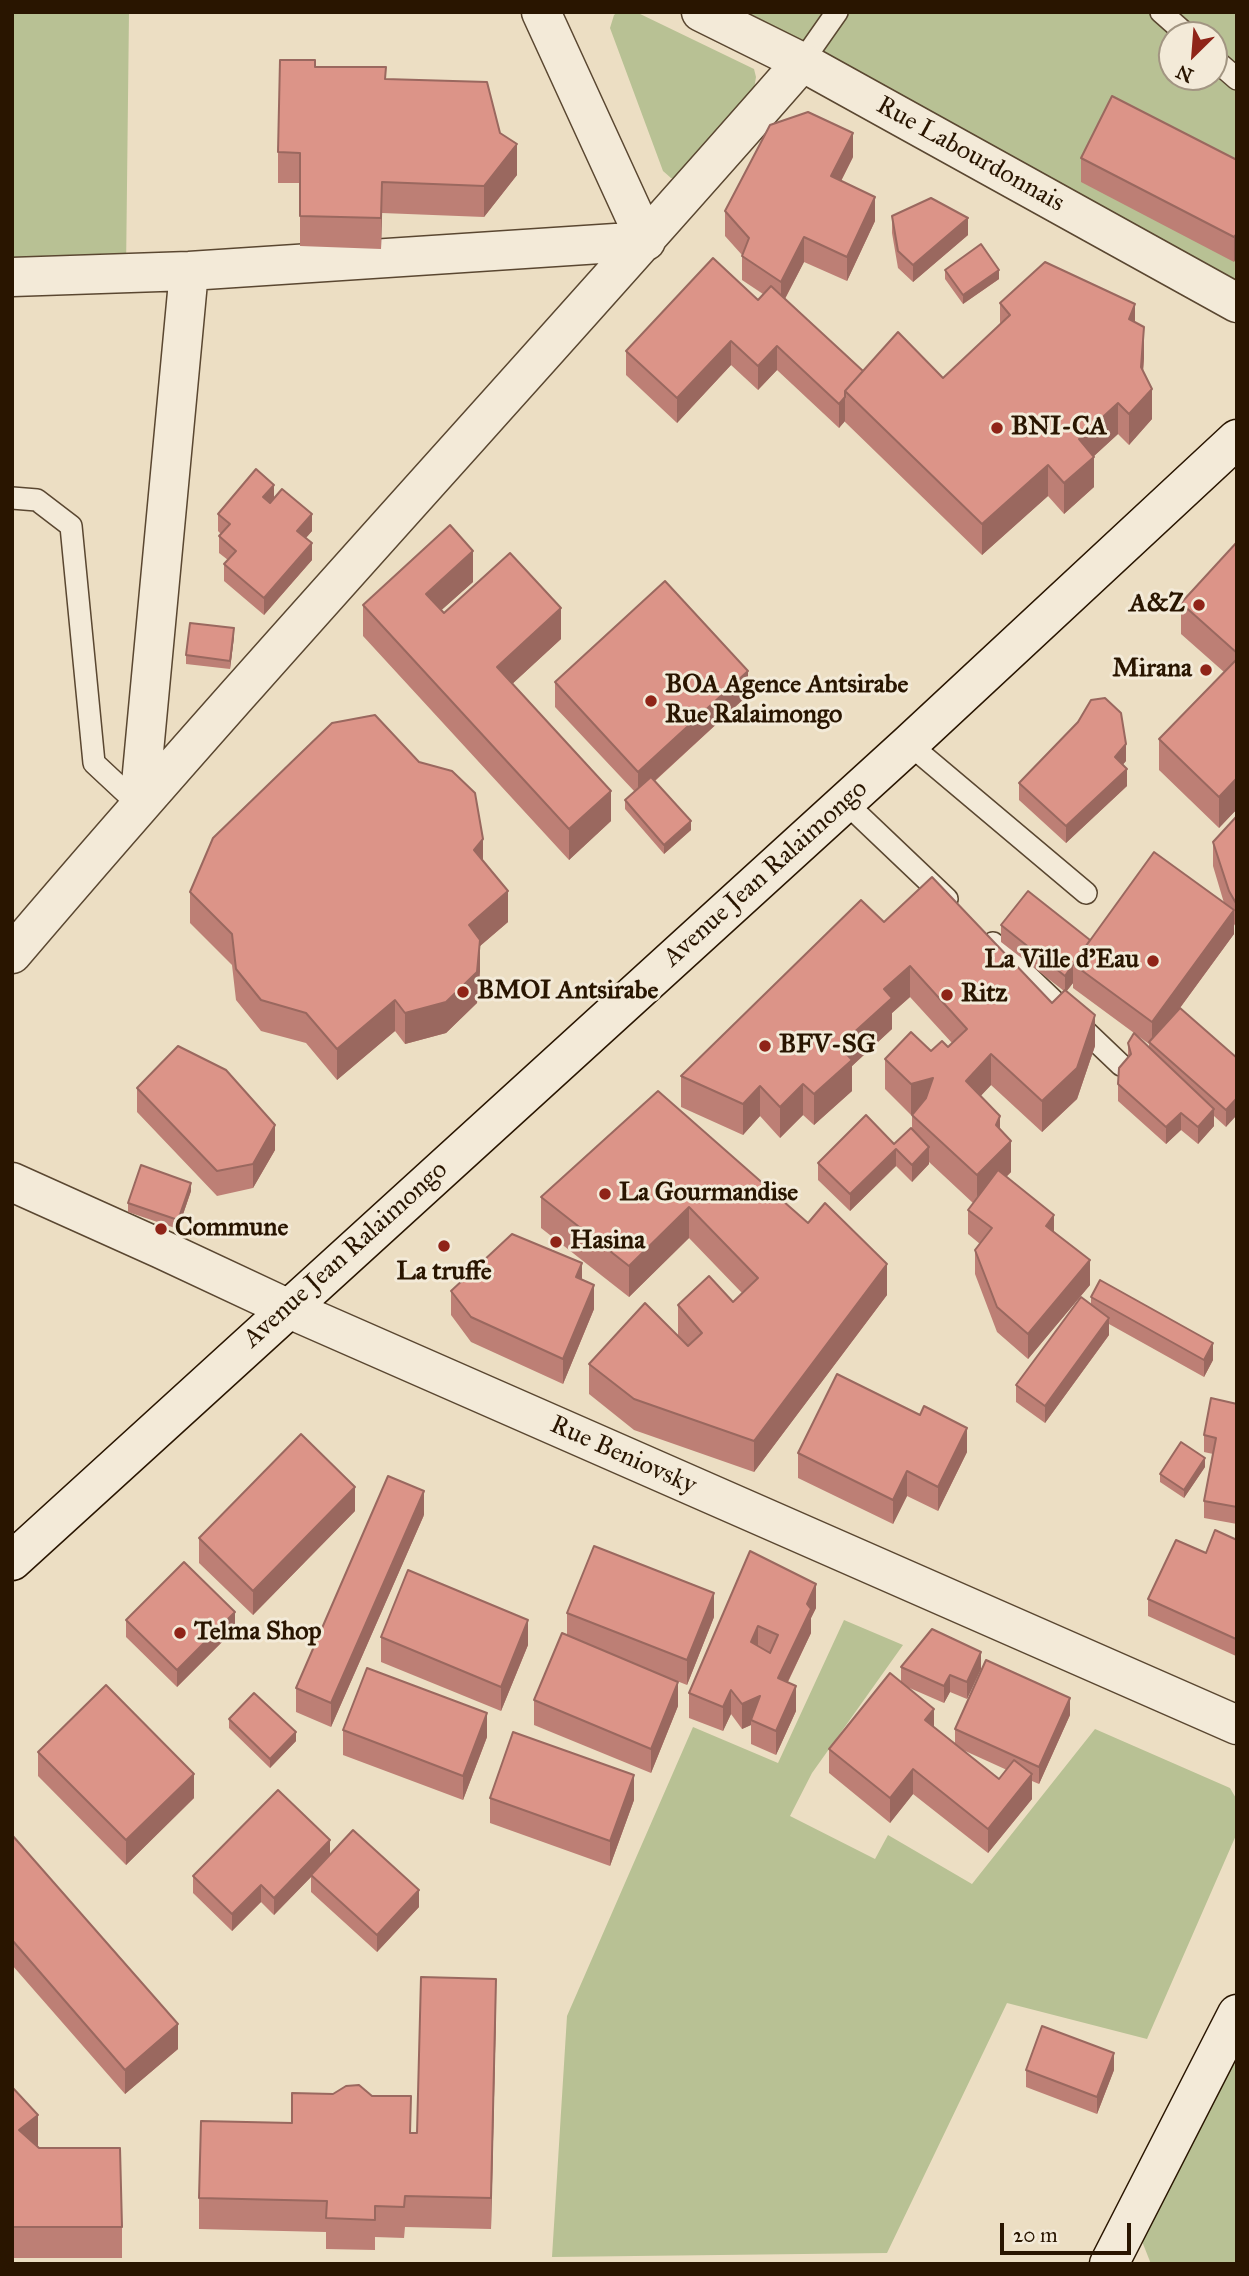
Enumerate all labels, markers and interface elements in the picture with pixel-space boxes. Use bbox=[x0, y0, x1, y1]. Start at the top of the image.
north arrow bbox=[1158, 21, 1228, 91]
text: N bbox=[1173, 60, 1197, 88]
street label: Rue Labourdonnais bbox=[871, 90, 1069, 220]
place label: BNI-CA bbox=[1011, 412, 1107, 444]
marker: BNI-CA bbox=[989, 420, 1005, 436]
place label: A&Z bbox=[1129, 589, 1185, 621]
marker: A&Z bbox=[1191, 597, 1207, 613]
place label: Mirana bbox=[1112, 654, 1192, 686]
marker: Mirana bbox=[1198, 662, 1214, 678]
place label: BOA Agence Antsirabe Rue Ralaimongo bbox=[665, 670, 908, 732]
marker: BOA Agence Antsirabe Rue Ralaimongo bbox=[643, 693, 659, 709]
street label: Avenue Jean Ralaimongo bbox=[657, 774, 875, 974]
place label: La Ville d'Eau bbox=[985, 945, 1139, 977]
marker: La Ville d'Eau bbox=[1145, 953, 1161, 969]
place label: BMOI Antsirabe bbox=[477, 976, 658, 1008]
place label: Ritz bbox=[961, 979, 1008, 1011]
marker: BMOI Antsirabe bbox=[455, 984, 471, 1000]
marker: Ritz bbox=[939, 987, 955, 1003]
place label: BFV-SG bbox=[779, 1030, 876, 1062]
marker: BFV-SG bbox=[757, 1038, 773, 1054]
street label: Avenue Jean Ralaimongo bbox=[237, 1155, 455, 1355]
place label: La Gourmandise bbox=[619, 1178, 798, 1210]
marker: La Gourmandise bbox=[597, 1186, 613, 1202]
place label: Commune bbox=[175, 1213, 288, 1245]
marker: Commune bbox=[153, 1221, 169, 1237]
place label: Hasina bbox=[570, 1226, 645, 1258]
marker: Hasina bbox=[548, 1234, 564, 1250]
marker: La truffe bbox=[436, 1238, 452, 1254]
place label: La truffe bbox=[396, 1257, 492, 1289]
street label: Rue Beniovsky bbox=[545, 1410, 701, 1502]
place label: Telma Shop bbox=[194, 1617, 322, 1649]
marker: Telma Shop bbox=[172, 1625, 188, 1641]
scale bar bbox=[1004, 2210, 1135, 2254]
text: 20 m bbox=[1013, 2222, 1058, 2248]

